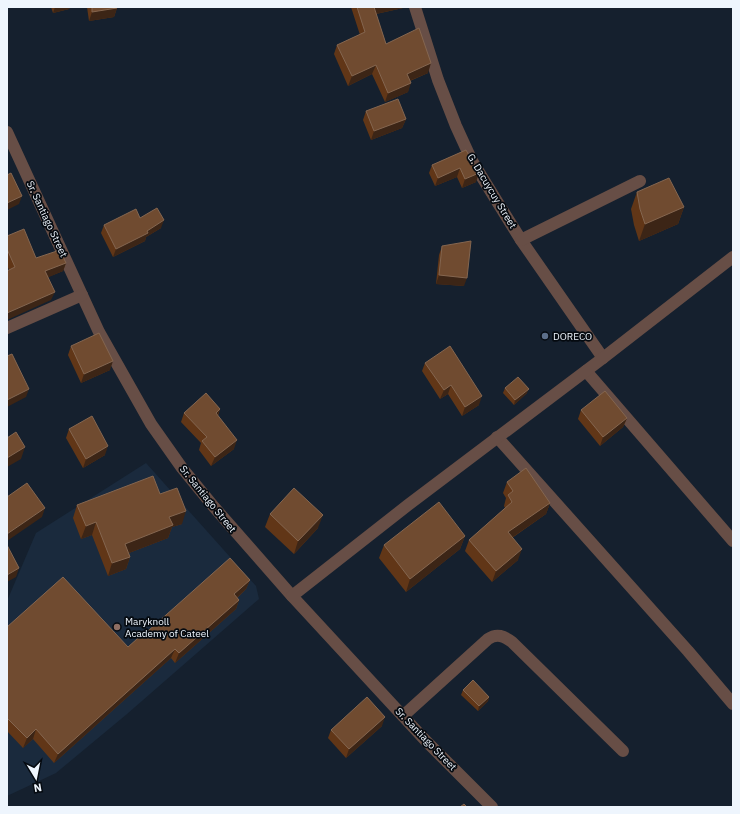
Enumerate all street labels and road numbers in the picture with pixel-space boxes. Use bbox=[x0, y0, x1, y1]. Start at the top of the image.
street label: G. Dacuycuy Street bbox=[464, 151, 520, 231]
street label: Sr. Santiago Street bbox=[24, 179, 71, 260]
street label: Sr. Santiago Street bbox=[177, 463, 239, 536]
street label: Sr. Santiago Street bbox=[393, 705, 460, 774]

